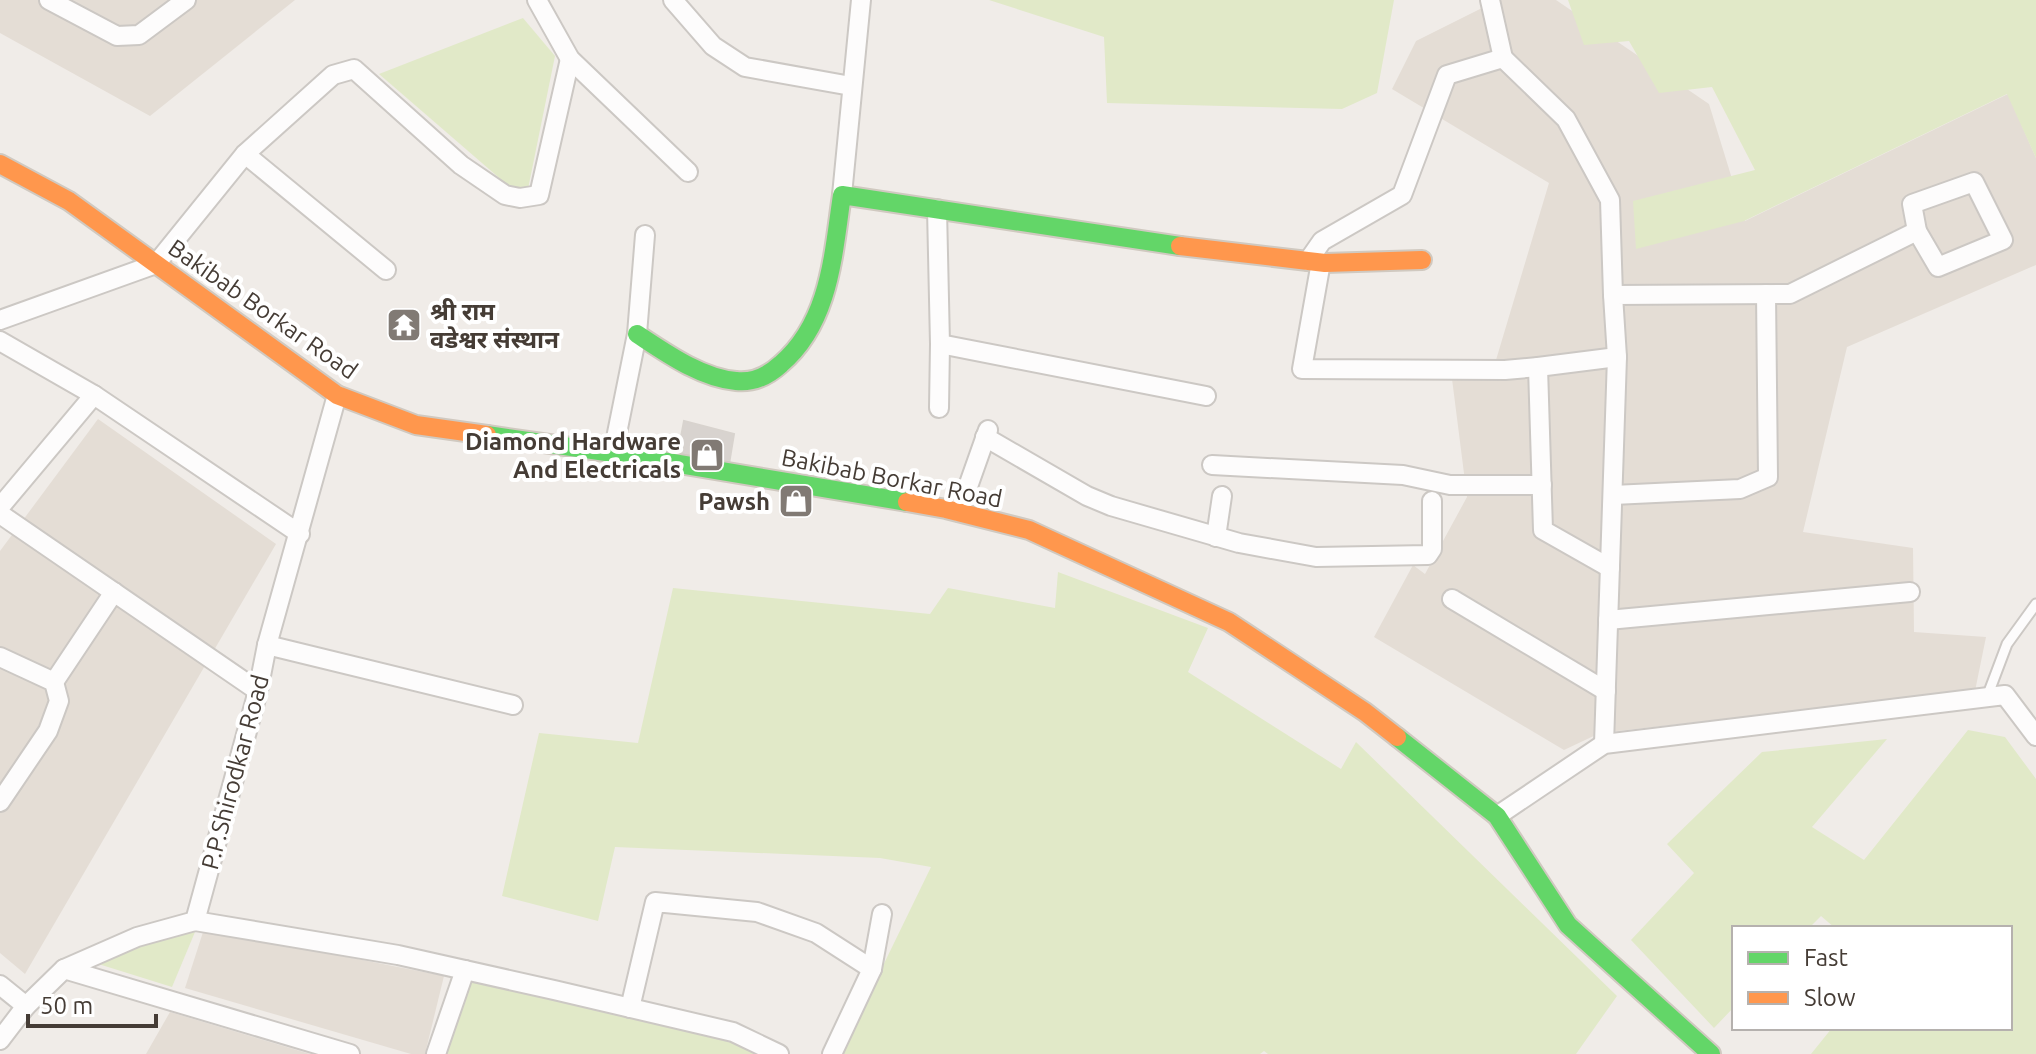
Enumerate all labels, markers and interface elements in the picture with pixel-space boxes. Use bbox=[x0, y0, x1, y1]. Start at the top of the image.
street label: Bakibab Borkar Road bbox=[163, 234, 363, 384]
place label: श्री राम वडेश्वर संस्थान bbox=[430, 298, 560, 353]
temple icon: श्री राम वडेश्वर संस्थान bbox=[385, 306, 423, 344]
place label: Diamond Hardware And Electricals bbox=[465, 428, 681, 483]
shop icon: Diamond Hardware And Electricals bbox=[688, 436, 726, 474]
street label: Bakibab Borkar Road bbox=[779, 443, 1005, 513]
shop icon: Pawsh bbox=[777, 482, 815, 520]
place label: Pawsh bbox=[698, 488, 770, 515]
street label: P.P.Shirodkar Road bbox=[196, 672, 274, 872]
legend bbox=[1732, 926, 2012, 1030]
text: Fast bbox=[1804, 944, 1848, 971]
scale bar bbox=[28, 978, 156, 1028]
text: Slow bbox=[1804, 984, 1856, 1011]
text: 50 m bbox=[40, 992, 93, 1019]

